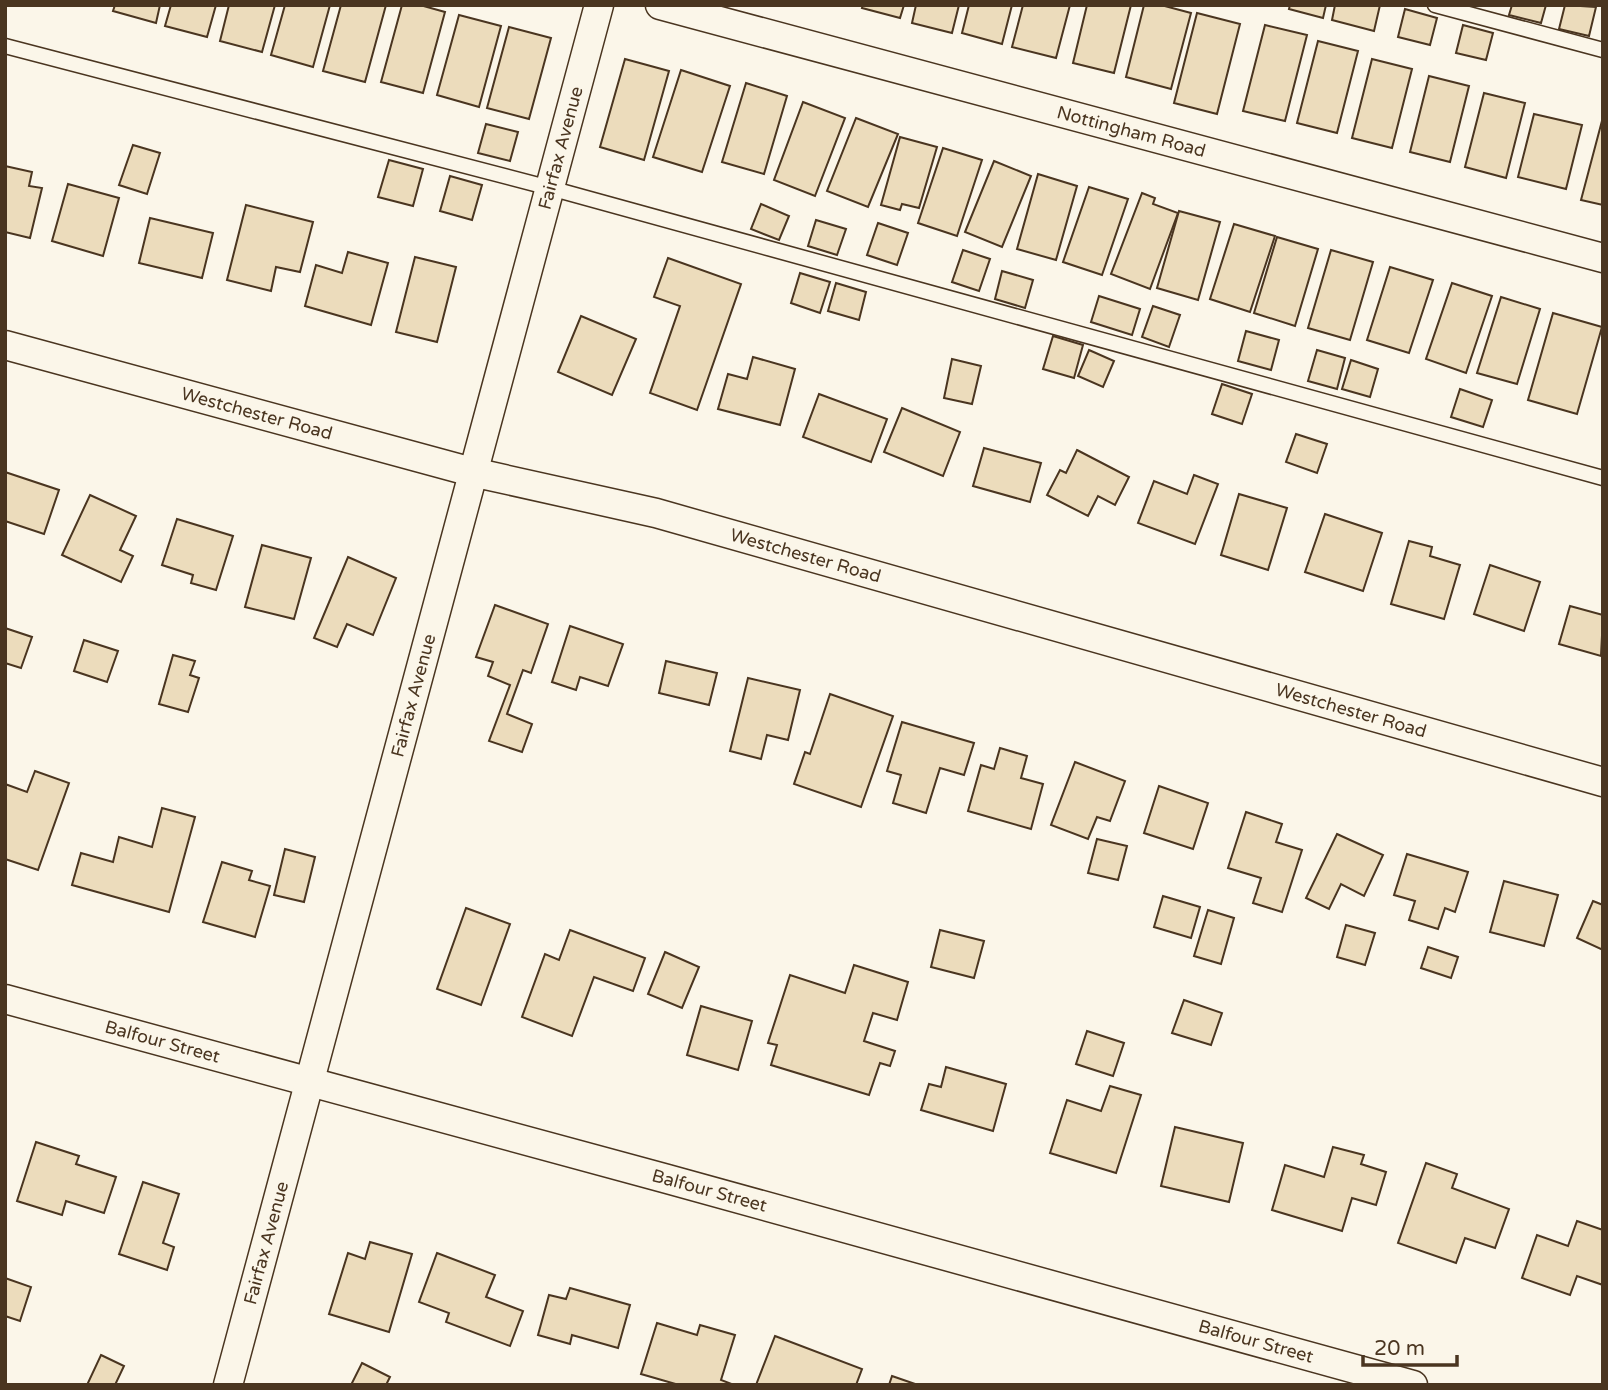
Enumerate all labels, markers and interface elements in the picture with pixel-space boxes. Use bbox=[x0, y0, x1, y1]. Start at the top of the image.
street label: Fairfax Avenue bbox=[534, 84, 588, 212]
street label: Nottingham Road bbox=[1054, 101, 1208, 162]
street label: Westchester Road bbox=[179, 382, 335, 445]
street label: Westchester Road bbox=[728, 524, 884, 587]
street label: Fairfax Avenue bbox=[386, 631, 440, 760]
street label: Westchester Road bbox=[1273, 679, 1429, 742]
street label: Balfour Street bbox=[102, 1015, 223, 1068]
street label: Balfour Street bbox=[649, 1164, 770, 1217]
street label: Fairfax Avenue bbox=[239, 1179, 293, 1307]
street label: Balfour Street bbox=[1196, 1315, 1316, 1368]
scale bar bbox=[1363, 1324, 1458, 1368]
text: 20 m bbox=[1374, 1336, 1425, 1361]

